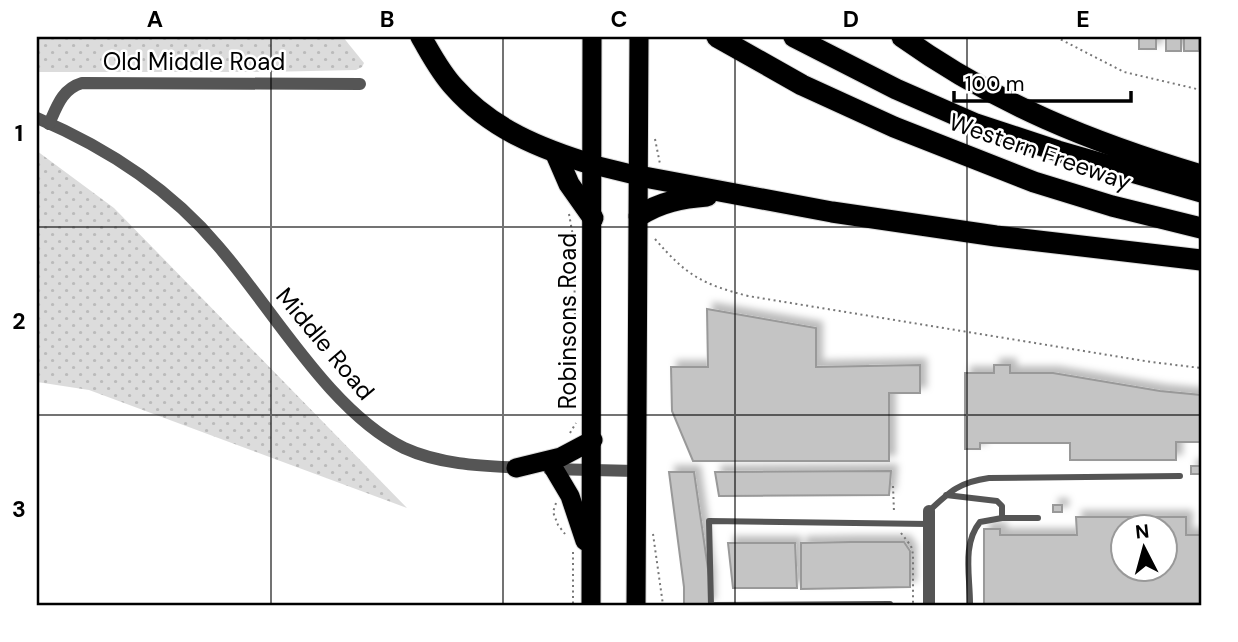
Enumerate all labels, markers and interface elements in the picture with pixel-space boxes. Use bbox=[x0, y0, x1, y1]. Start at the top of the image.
text: A bbox=[147, 4, 163, 34]
text: B bbox=[380, 4, 394, 34]
text: C bbox=[611, 4, 627, 34]
text: D bbox=[843, 4, 859, 34]
text: E bbox=[1076, 4, 1090, 34]
street label: Old Middle Road bbox=[103, 46, 285, 77]
scale bar bbox=[954, 60, 1131, 104]
text: 100 m bbox=[965, 70, 1025, 98]
street label: Western Freeway bbox=[945, 106, 1135, 197]
text: 1 bbox=[15, 118, 23, 148]
street label: Robinsons Road bbox=[552, 233, 583, 409]
street label: Middle Road bbox=[269, 281, 381, 406]
text: 2 bbox=[12, 306, 26, 336]
text: 3 bbox=[12, 494, 26, 524]
north arrow bbox=[1108, 512, 1178, 582]
text: N bbox=[1134, 518, 1150, 545]

